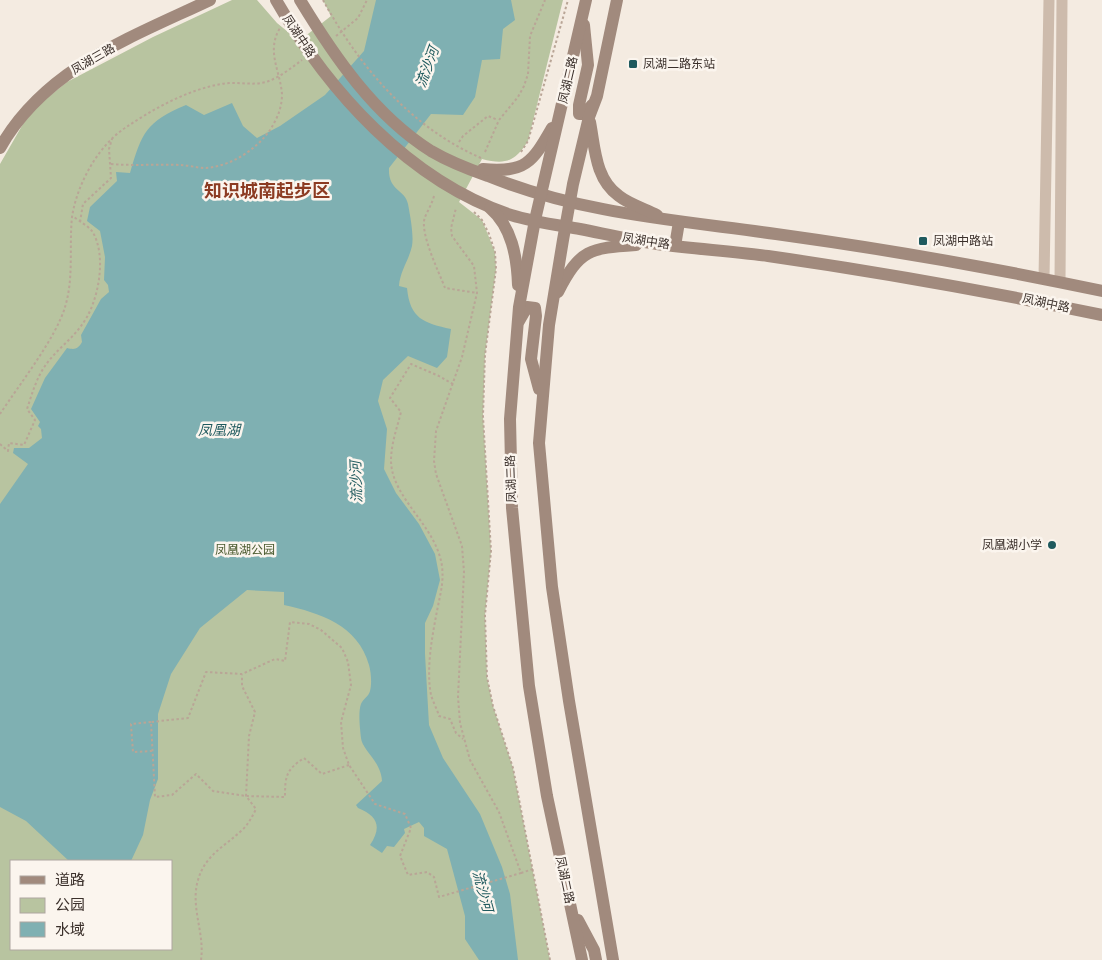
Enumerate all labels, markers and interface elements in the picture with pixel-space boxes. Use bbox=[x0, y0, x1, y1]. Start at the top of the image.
street label: 凤湖中路 bbox=[279, 12, 319, 60]
street label: 凤湖三路 bbox=[68, 40, 118, 78]
water label: 流沙河 bbox=[411, 41, 445, 90]
street label: 凤湖二路 bbox=[555, 55, 581, 105]
place label: 凤湖二路东站 bbox=[643, 56, 715, 72]
marker: 凤湖二路东站 bbox=[627, 58, 639, 70]
district label: 知识城南起步区 bbox=[204, 179, 330, 203]
street label: 凤湖中路 bbox=[621, 229, 671, 253]
place label: 凤湖中路站 bbox=[933, 233, 993, 249]
marker: 凤湖中路站 bbox=[917, 235, 929, 247]
street label: 凤湖中路 bbox=[1021, 290, 1071, 316]
water label: 凤凰湖 bbox=[198, 421, 242, 440]
street label: 凤湖二路 bbox=[502, 455, 520, 503]
water label: 流沙河 bbox=[346, 458, 367, 503]
place label: 凤凰湖小学 bbox=[982, 537, 1042, 553]
marker: 凤凰湖小学 bbox=[1046, 539, 1058, 551]
park label: 凤凰湖公园 bbox=[215, 542, 275, 558]
street label: 凤湖二路 bbox=[552, 855, 578, 905]
legend bbox=[10, 860, 172, 950]
water label: 流沙河 bbox=[468, 868, 498, 917]
text: 道路 bbox=[55, 870, 85, 890]
text: 公园 bbox=[55, 895, 85, 915]
text: 水域 bbox=[55, 920, 85, 940]

